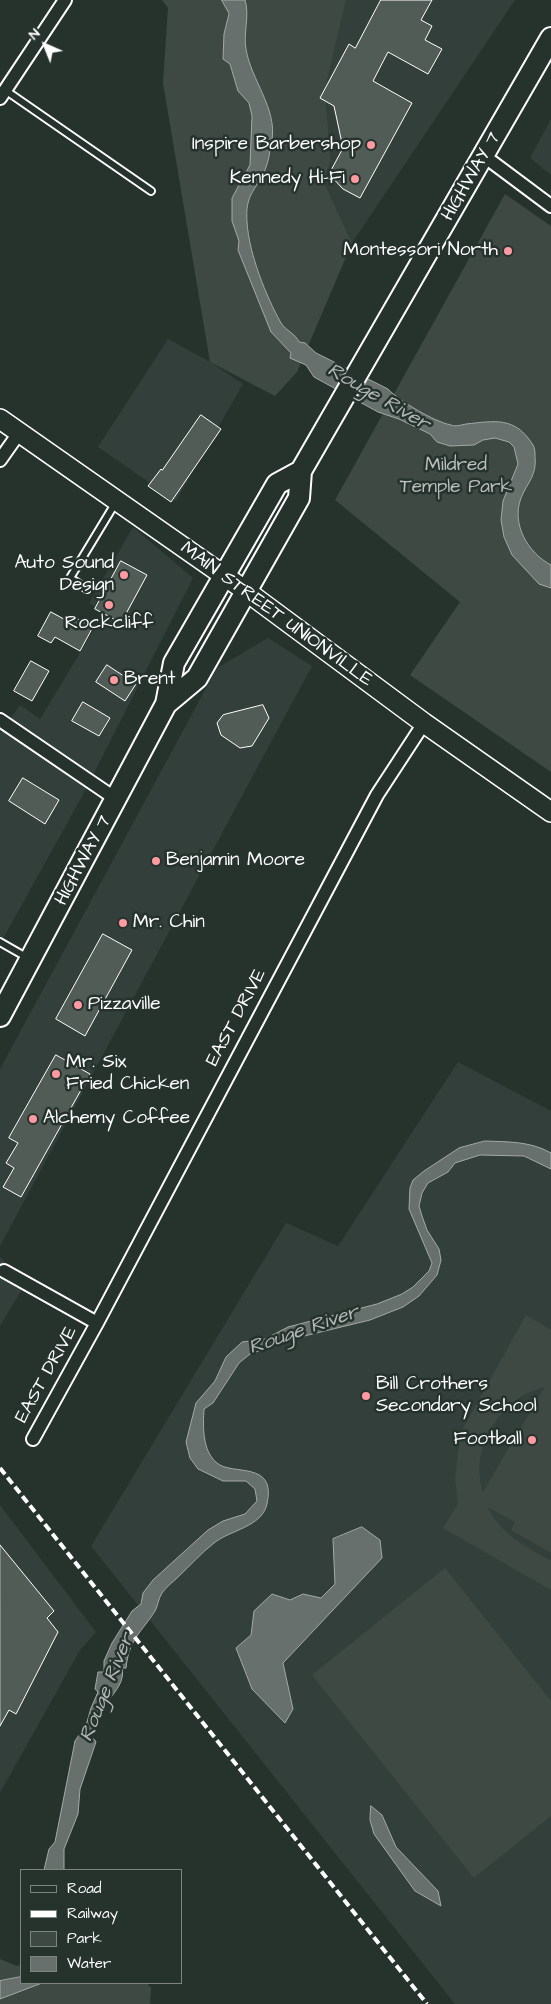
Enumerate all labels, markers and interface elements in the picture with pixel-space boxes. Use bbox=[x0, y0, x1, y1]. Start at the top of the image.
north arrow bbox=[20, 20, 70, 70]
text: N bbox=[24, 24, 45, 44]
street label: HIGHWAY 7 bbox=[437, 129, 507, 225]
place label: Inspire Barbershop bbox=[192, 134, 361, 156]
marker: Inspire Barbershop bbox=[365, 139, 377, 151]
place label: Kennedy Hi-Fi bbox=[230, 168, 345, 190]
marker: Kennedy Hi-Fi bbox=[349, 173, 361, 185]
place label: Montessori North bbox=[343, 240, 498, 262]
marker: Montessori North bbox=[502, 245, 514, 257]
water label: Rouge River bbox=[322, 359, 434, 437]
park label: Mildred Temple Park bbox=[400, 455, 512, 499]
street label: MAIN STREET UNIONVILLE bbox=[175, 538, 377, 692]
place label: Auto Sound Design bbox=[14, 553, 114, 597]
marker: Auto Sound Design bbox=[118, 569, 130, 581]
marker: Rockcliff bbox=[103, 599, 115, 611]
place label: Rockcliff bbox=[65, 613, 153, 635]
place label: Brent bbox=[124, 669, 175, 691]
marker: Brent bbox=[108, 674, 120, 686]
street label: HIGHWAY 7 bbox=[51, 812, 117, 910]
place label: Benjamin Moore bbox=[166, 850, 305, 872]
marker: Benjamin Moore bbox=[150, 855, 162, 867]
place label: Mr. Chin bbox=[133, 912, 205, 934]
marker: Mr. Chin bbox=[117, 917, 129, 929]
street label: EAST DRIVE bbox=[202, 965, 272, 1071]
place label: Pizzaville bbox=[88, 994, 160, 1016]
marker: Pizzaville bbox=[72, 999, 84, 1011]
place label: Mr. Six Fried Chicken bbox=[66, 1052, 189, 1096]
marker: Mr. Six Fried Chicken bbox=[50, 1068, 62, 1080]
place label: Alchemy Coffee bbox=[43, 1108, 190, 1130]
marker: Alchemy Coffee bbox=[27, 1113, 39, 1125]
water label: Rouge River bbox=[246, 1301, 362, 1361]
street label: EAST DRIVE bbox=[11, 1323, 83, 1427]
place label: Bill Crothers Secondary School bbox=[376, 1374, 537, 1418]
marker: Bill Crothers Secondary School bbox=[360, 1390, 372, 1402]
place label: Football bbox=[453, 1429, 522, 1451]
marker: Football bbox=[526, 1434, 538, 1446]
water label: Rouge River bbox=[75, 1631, 141, 1745]
legend bbox=[20, 1869, 182, 1984]
text: Road bbox=[67, 1878, 101, 1899]
text: Railway bbox=[67, 1903, 118, 1924]
text: Park bbox=[67, 1928, 102, 1949]
text: Water bbox=[67, 1953, 111, 1974]

